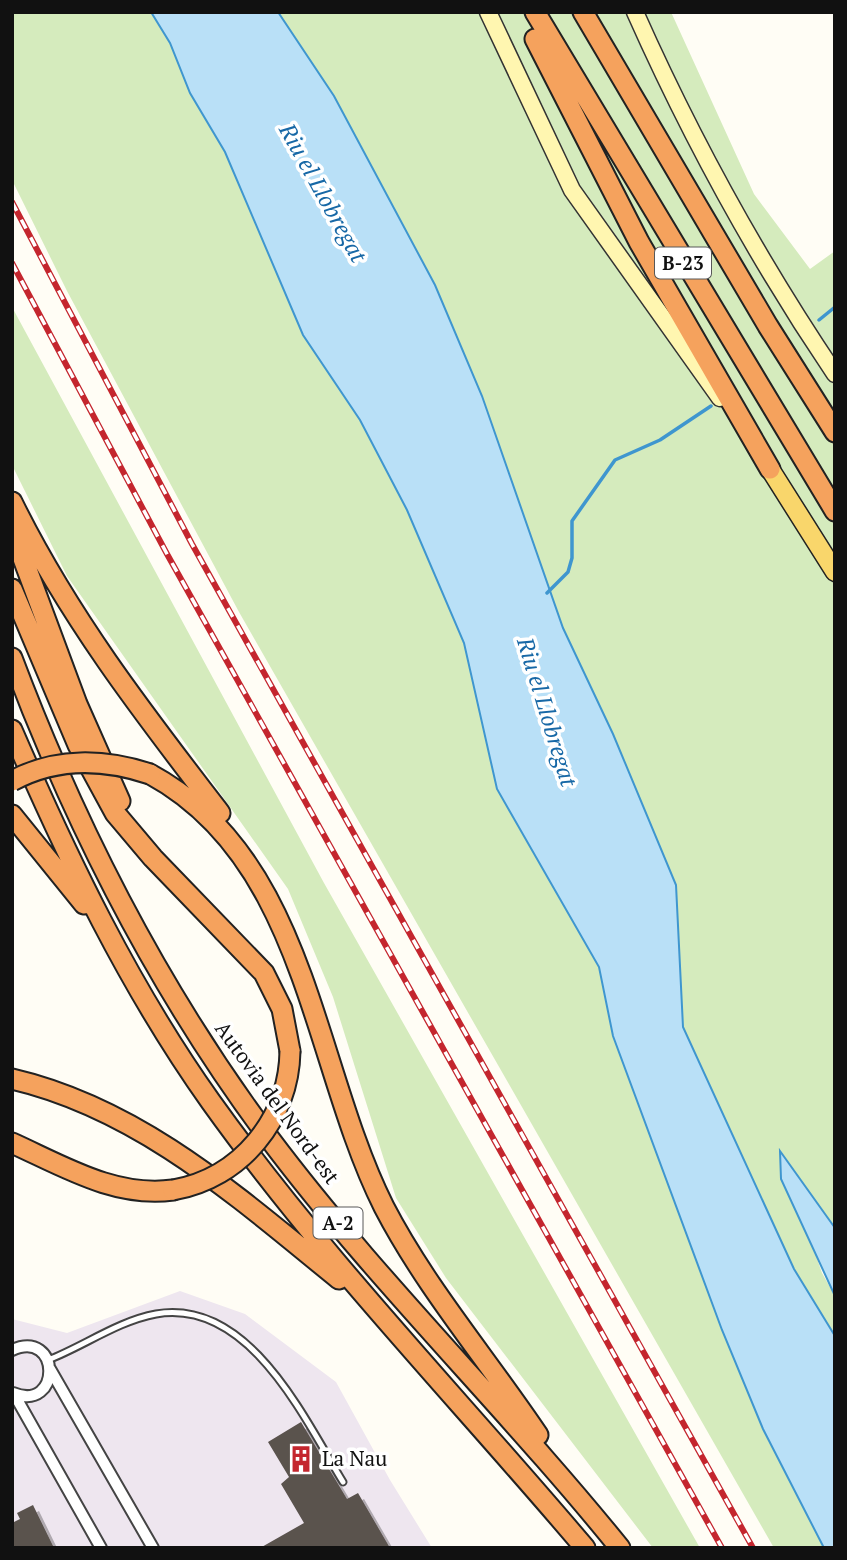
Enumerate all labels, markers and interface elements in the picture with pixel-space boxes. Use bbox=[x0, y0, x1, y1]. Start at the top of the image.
water label: Riu el Llobregat bbox=[272, 117, 375, 269]
road number: B-23 bbox=[655, 247, 711, 278]
water label: Riu el Llobregat bbox=[510, 633, 585, 791]
street label: Autovia del Nord-est bbox=[209, 1015, 347, 1190]
road number: A-2 bbox=[314, 1208, 362, 1238]
building icon: La Nau bbox=[286, 1444, 316, 1474]
place label: La Nau bbox=[322, 1444, 387, 1472]

